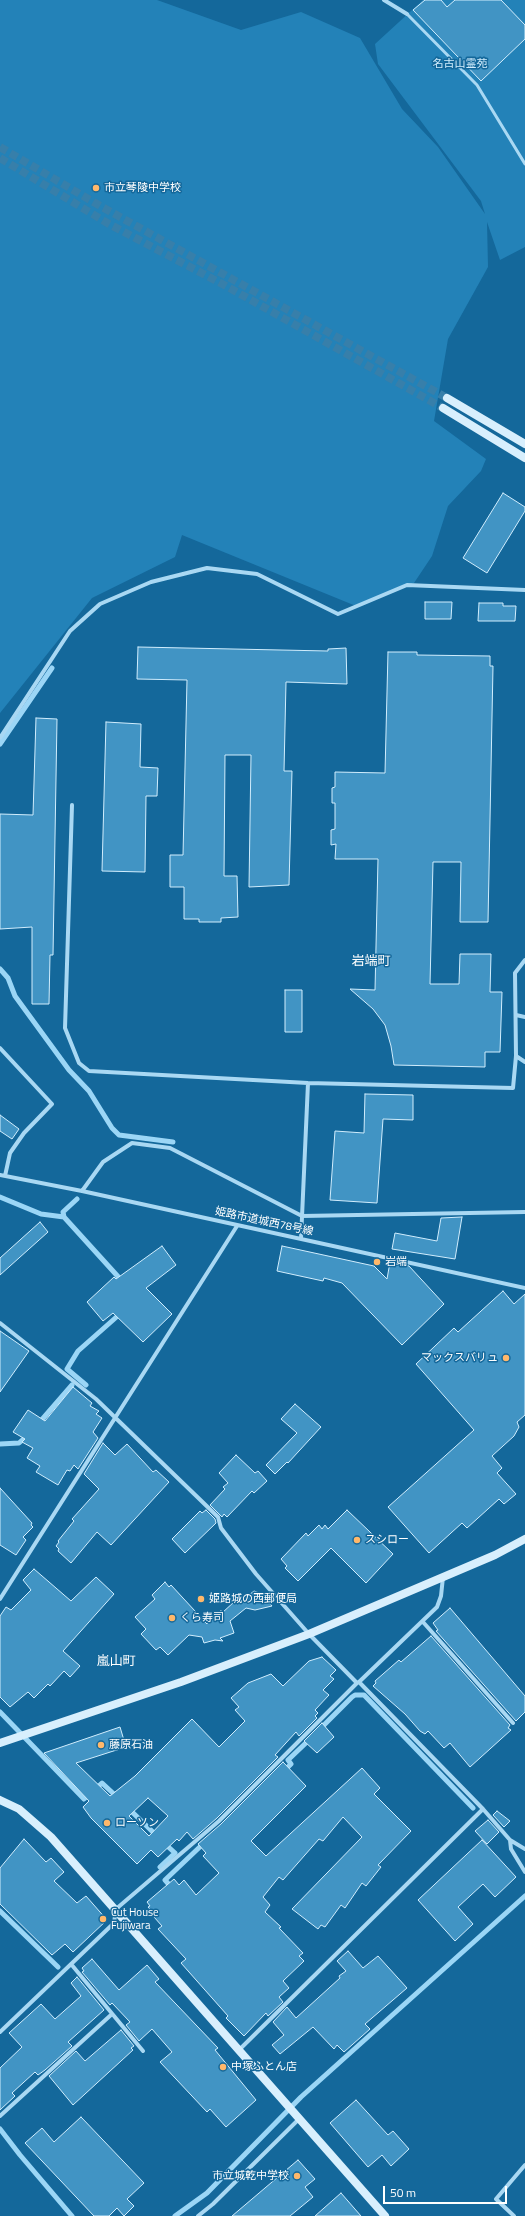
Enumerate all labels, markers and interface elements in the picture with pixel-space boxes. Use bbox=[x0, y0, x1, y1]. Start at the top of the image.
park label: 名古山霊苑 bbox=[433, 57, 487, 71]
place label: 市立琴陵中学校 bbox=[104, 181, 181, 195]
marker: 市立琴陵中学校 bbox=[91, 183, 101, 193]
district label: 岩端町 bbox=[352, 954, 390, 970]
street label: 姫路市道城西78号線 bbox=[214, 1205, 314, 1239]
place label: 岩端 bbox=[385, 1255, 407, 1269]
marker: 岩端 bbox=[372, 1257, 382, 1267]
place label: マックスバリュ bbox=[421, 1351, 498, 1365]
marker: マックスバリュ bbox=[501, 1353, 511, 1363]
place label: スシロー bbox=[365, 1533, 409, 1547]
marker: スシロー bbox=[352, 1535, 362, 1545]
place label: 姫路城の西郵便局 bbox=[209, 1592, 297, 1606]
marker: 姫路城の西郵便局 bbox=[196, 1594, 206, 1604]
place label: くら寿司 bbox=[180, 1611, 224, 1625]
marker: くら寿司 bbox=[167, 1613, 177, 1623]
district label: 嵐山町 bbox=[97, 1654, 135, 1670]
place label: 藤原石油 bbox=[109, 1738, 153, 1752]
marker: 藤原石油 bbox=[96, 1740, 106, 1750]
place label: ローソン bbox=[115, 1816, 159, 1830]
marker: ローソン bbox=[102, 1818, 112, 1828]
place label: Cut House Fujiwara bbox=[111, 1906, 159, 1932]
marker: Cut House Fujiwara bbox=[98, 1914, 108, 1924]
place label: 中塚ふとん店 bbox=[231, 2060, 297, 2074]
marker: 中塚ふとん店 bbox=[218, 2062, 228, 2072]
place label: 市立城乾中学校 bbox=[212, 2169, 289, 2183]
marker: 市立城乾中学校 bbox=[292, 2171, 302, 2181]
scale bar bbox=[385, 2178, 509, 2204]
text: 50 m bbox=[390, 2183, 416, 2202]

